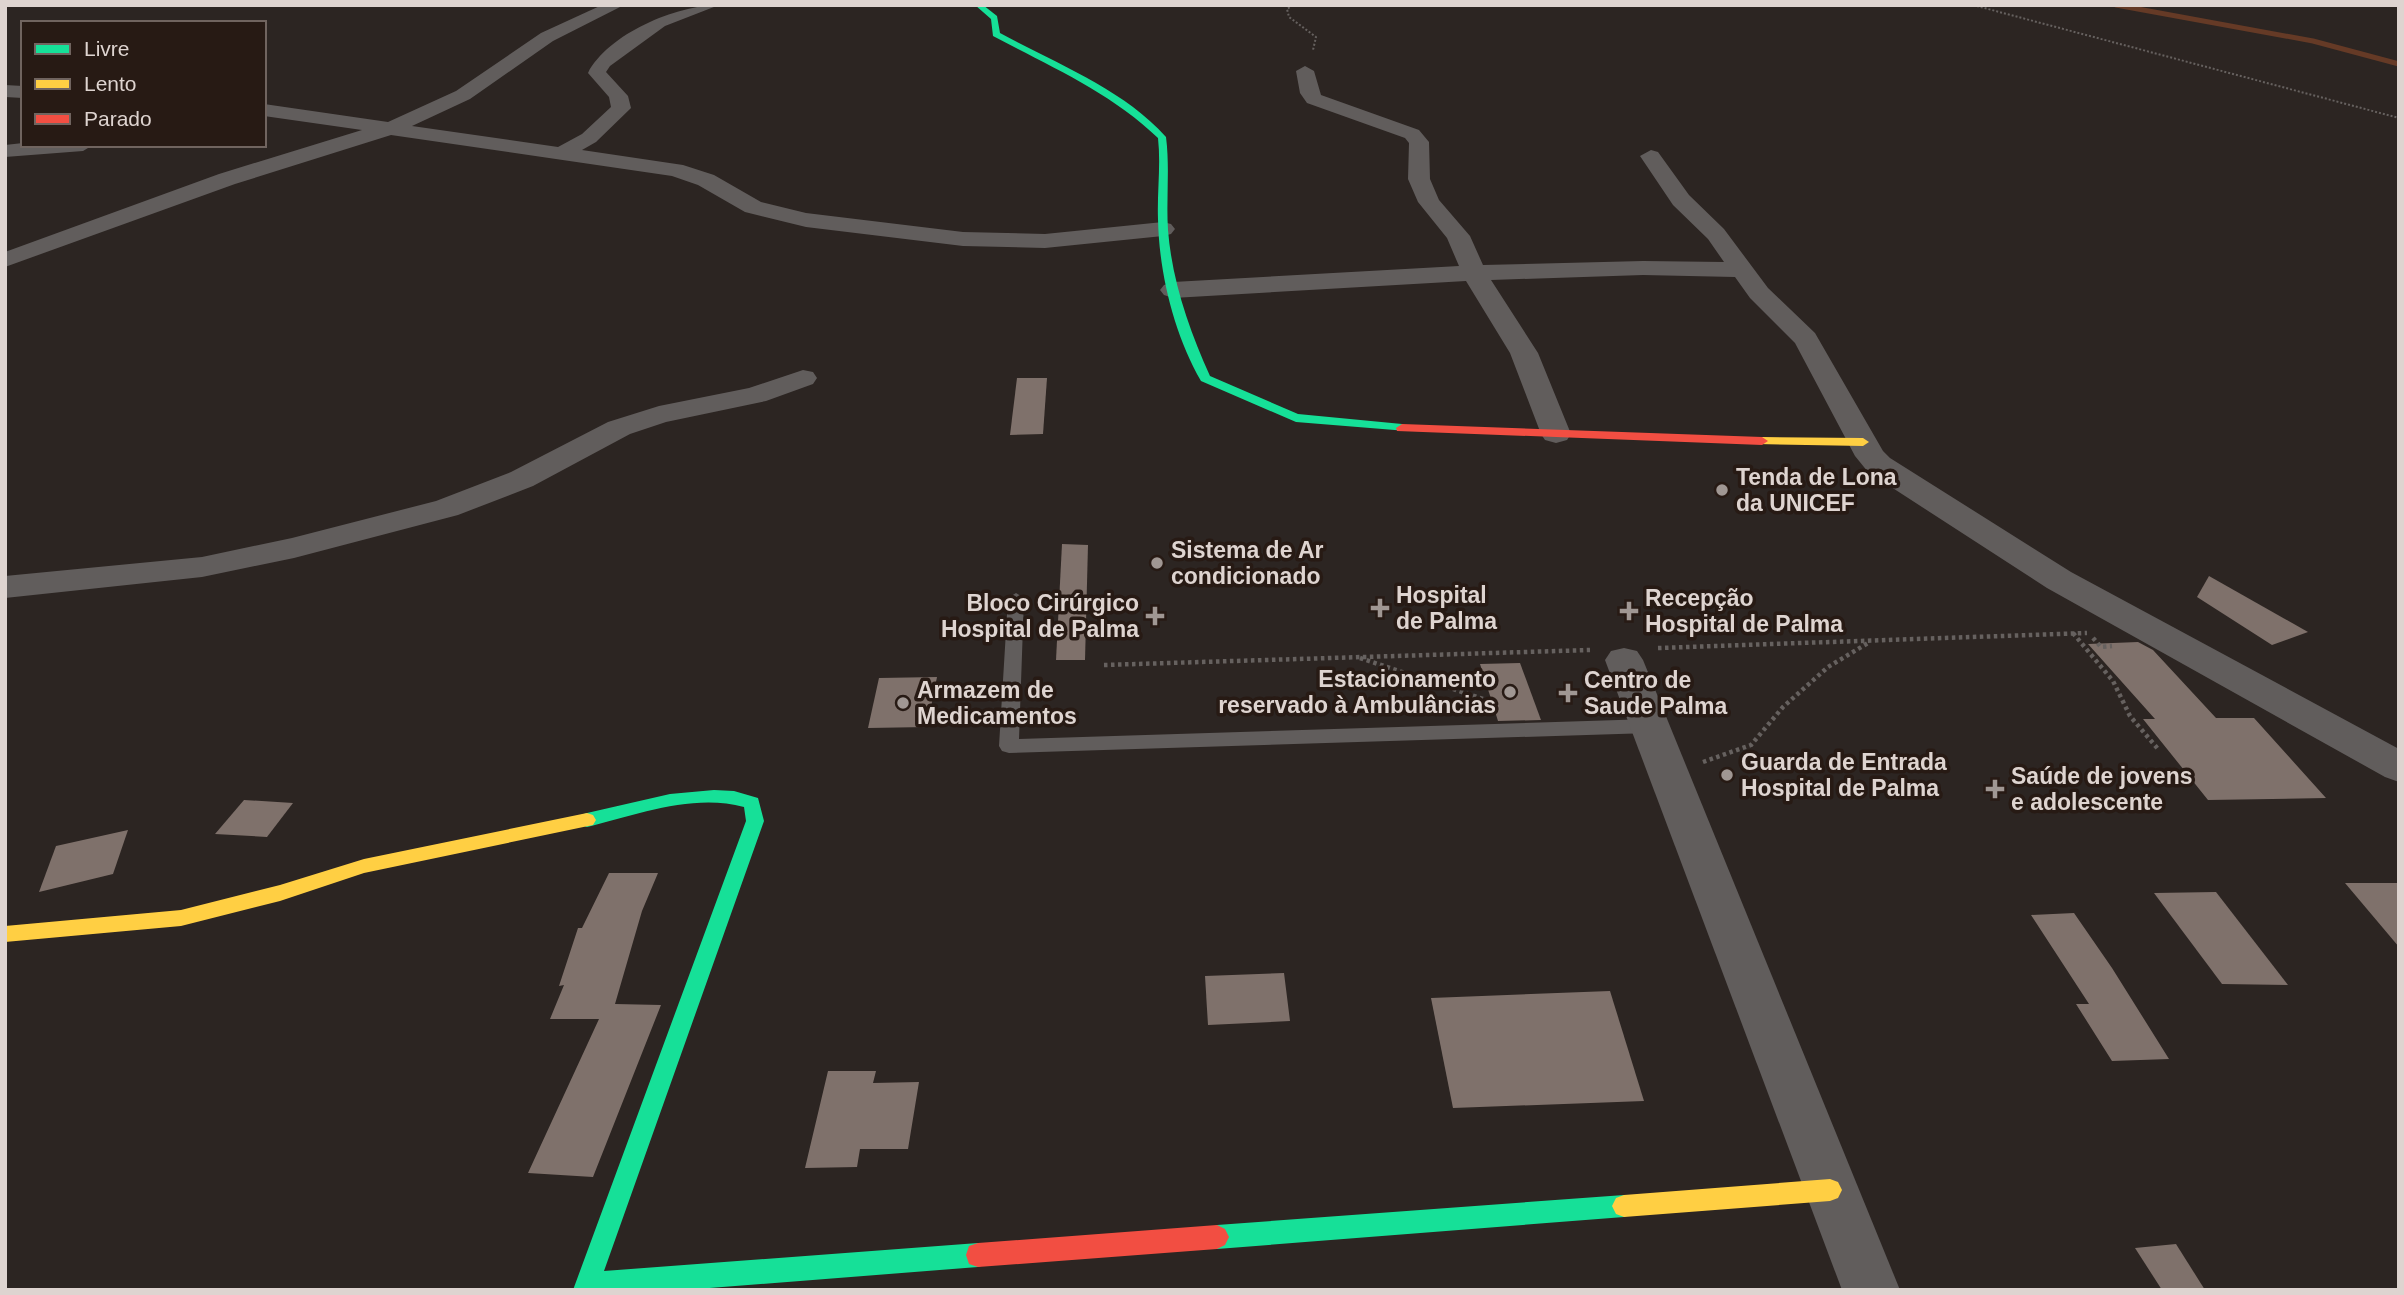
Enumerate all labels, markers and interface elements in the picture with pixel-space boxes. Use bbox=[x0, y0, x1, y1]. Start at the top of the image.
legend bbox=[21, 21, 266, 147]
text: Livre bbox=[84, 37, 130, 60]
text: Lento bbox=[84, 72, 137, 95]
text: Parado bbox=[84, 107, 152, 130]
place label: Tenda de Lona da UNICEF bbox=[1736, 464, 1897, 516]
marker: Tenda de Lona da UNICEF bbox=[1714, 482, 1730, 498]
place label: Sistema de Ar condicionado bbox=[1171, 537, 1324, 589]
marker: Sistema de Ar condicionado bbox=[1149, 555, 1165, 571]
place label: Hospital de Palma bbox=[1396, 582, 1497, 634]
place label: Recepção Hospital de Palma bbox=[1645, 585, 1843, 637]
place label: Bloco Cirúrgico Hospital de Palma bbox=[941, 590, 1139, 642]
marker: Hospital de Palma bbox=[1370, 598, 1390, 618]
marker: Recepção Hospital de Palma bbox=[1619, 601, 1639, 621]
marker: Bloco Cirúrgico Hospital de Palma bbox=[1145, 606, 1165, 626]
place label: Estacionamento reservado à Ambulâncias bbox=[1218, 666, 1496, 718]
place label: Centro de Saude Palma bbox=[1584, 667, 1727, 719]
place label: Armazem de Medicamentos bbox=[917, 677, 1077, 729]
marker: Centro de Saude Palma bbox=[1558, 683, 1578, 703]
marker: Estacionamento reservado à Ambulâncias bbox=[1502, 684, 1518, 700]
marker: Armazem de Medicamentos bbox=[895, 695, 911, 711]
place label: Guarda de Entrada Hospital de Palma bbox=[1741, 749, 1947, 801]
place label: Saúde de jovens e adolescente bbox=[2011, 763, 2193, 815]
marker: Guarda de Entrada Hospital de Palma bbox=[1719, 767, 1735, 783]
marker: Saúde de jovens e adolescente bbox=[1985, 779, 2005, 799]

